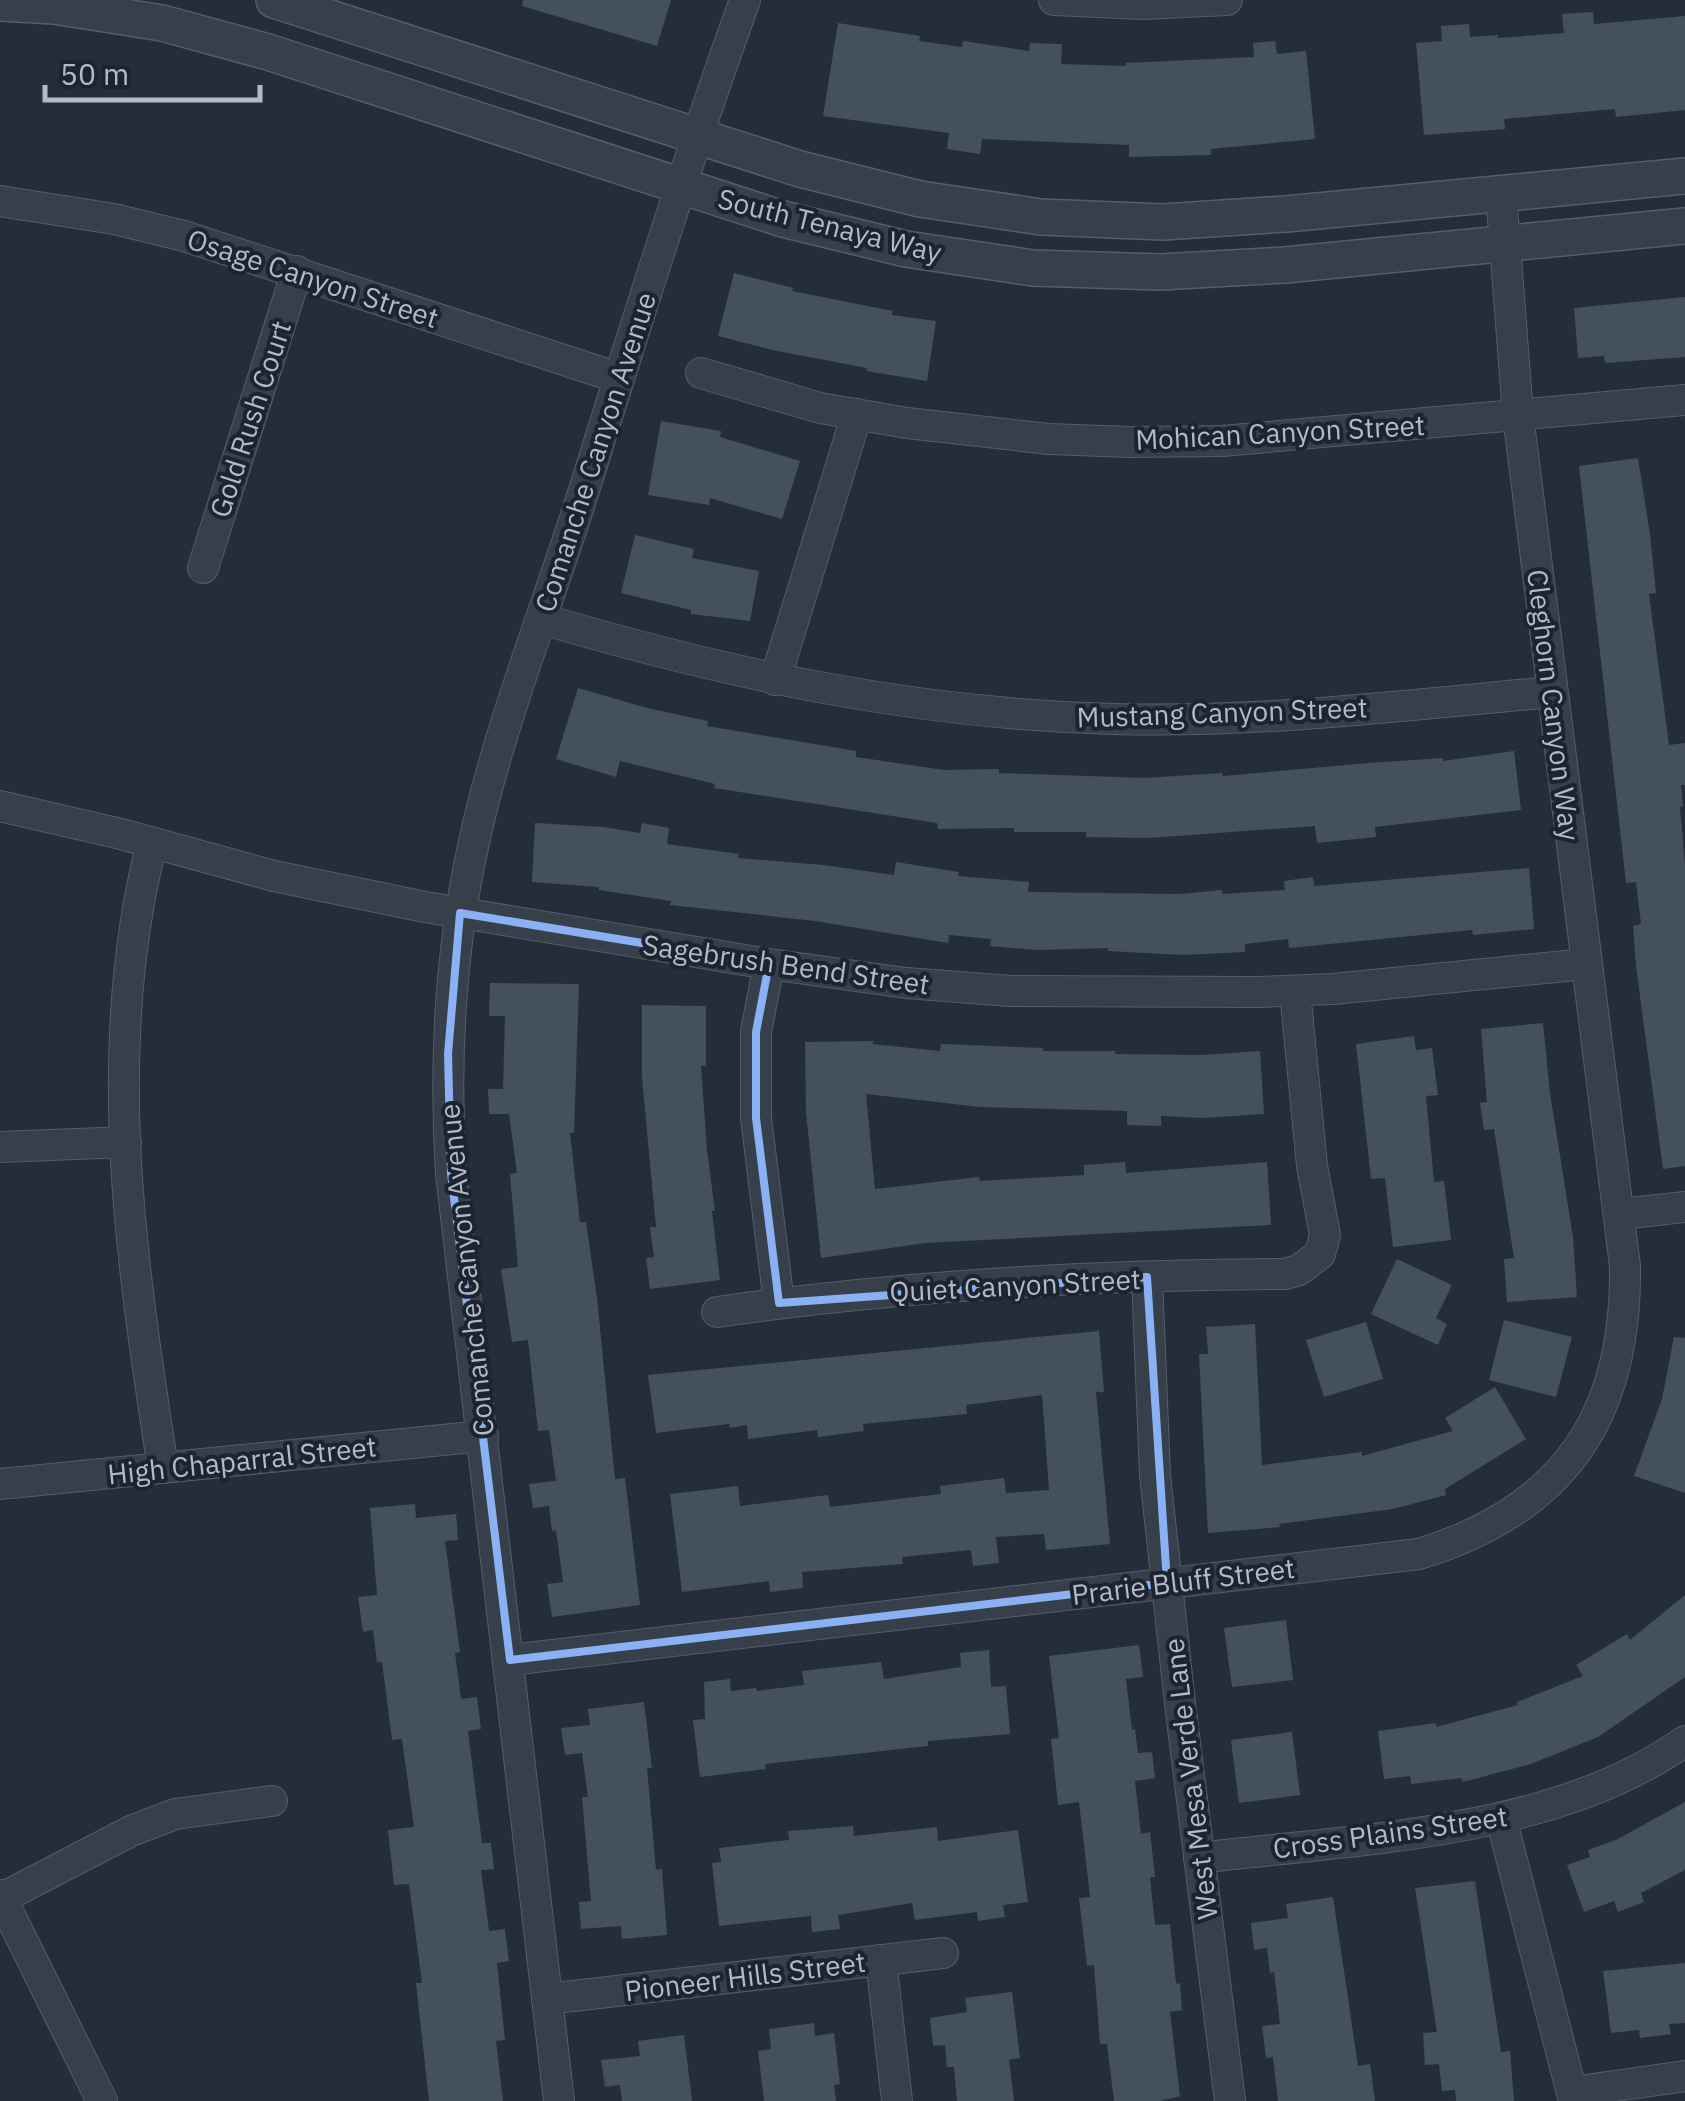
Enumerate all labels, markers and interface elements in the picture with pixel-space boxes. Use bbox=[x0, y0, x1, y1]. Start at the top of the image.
scale bar bbox=[45, 40, 260, 102]
text: 50 m bbox=[60, 54, 129, 93]
street label: South Tenaya Way bbox=[714, 179, 946, 271]
street label: Osage Canyon Street bbox=[183, 220, 443, 336]
street label: Comanche Canyon Avenue bbox=[526, 288, 664, 616]
street label: Gold Rush Court bbox=[201, 316, 299, 522]
street label: Mohican Canyon Street bbox=[1134, 406, 1426, 458]
street label: Cleghorn Canyon Way bbox=[1519, 567, 1589, 843]
street label: Mustang Canyon Street bbox=[1076, 688, 1368, 736]
street label: Sagebrush Bend Street bbox=[640, 926, 932, 1002]
street label: Comanche Canyon Avenue bbox=[430, 1102, 502, 1438]
street label: Quiet Canyon Street bbox=[889, 1260, 1141, 1310]
street label: High Chaparral Street bbox=[106, 1427, 378, 1493]
street label: Prarie Bluff Street bbox=[1069, 1549, 1297, 1613]
street label: West Mesa Verde Lane bbox=[1154, 1636, 1226, 1922]
street label: Cross Plains Street bbox=[1270, 1797, 1510, 1867]
street label: Pioneer Hills Street bbox=[623, 1943, 867, 2009]

